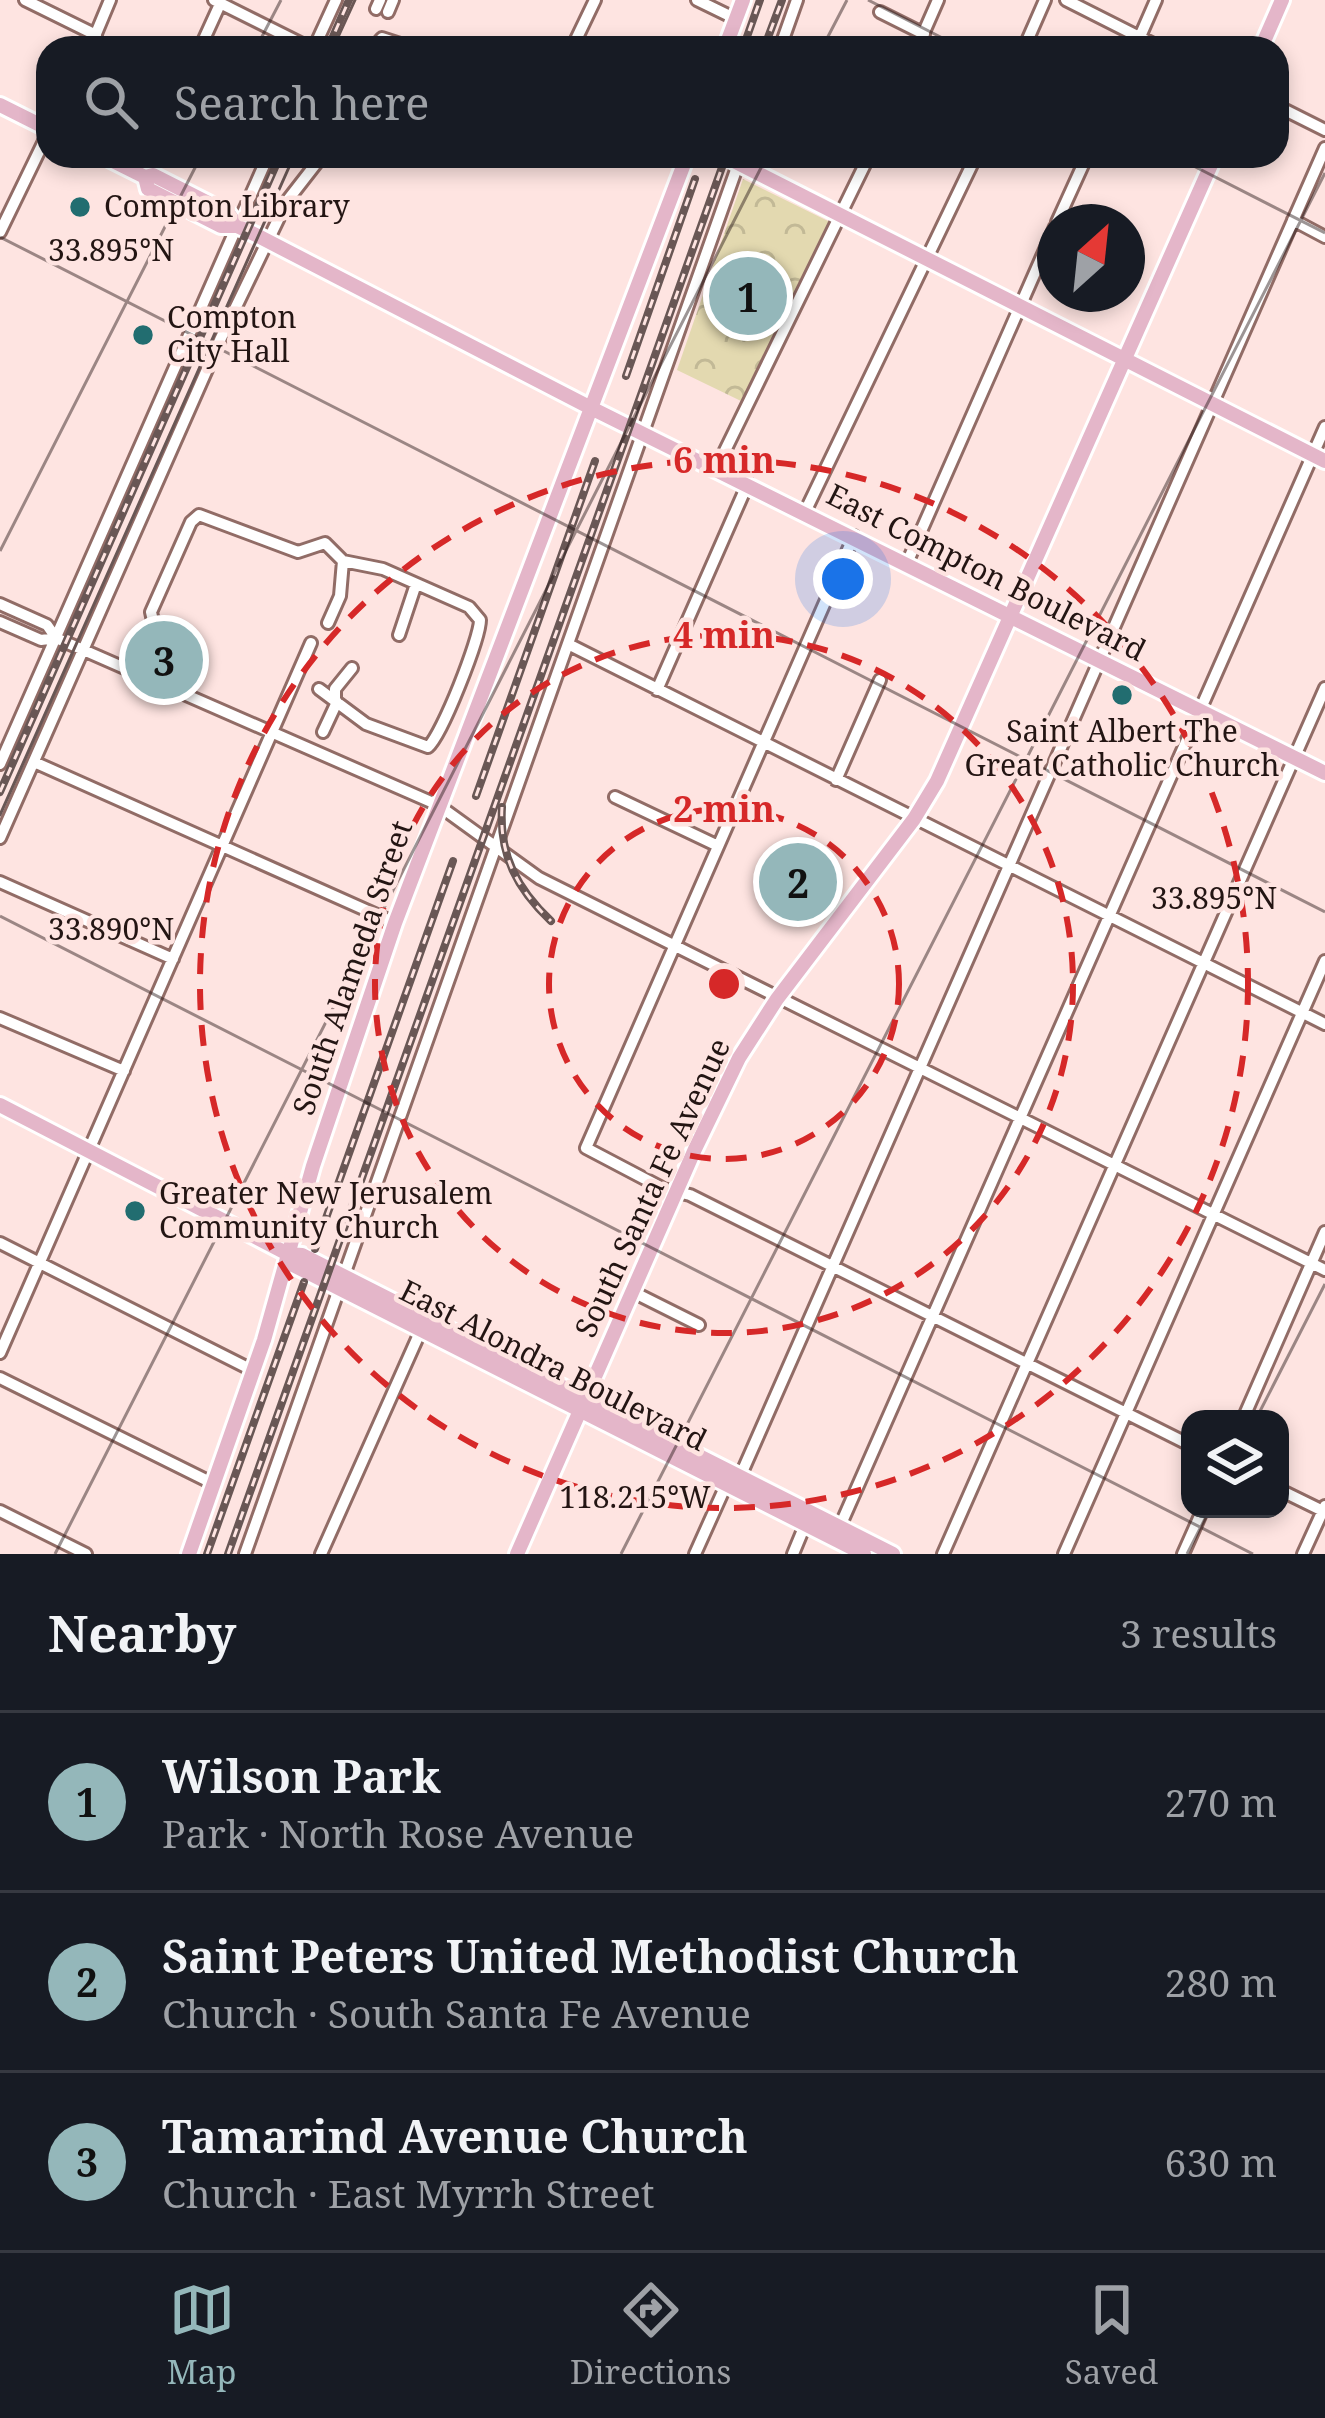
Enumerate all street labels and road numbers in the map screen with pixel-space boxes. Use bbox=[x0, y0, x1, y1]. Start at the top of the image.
street label: East Compton Boulevard bbox=[820, 473, 1153, 670]
street label: South Alameda Street bbox=[282, 815, 421, 1120]
street label: South Santa Fe Avenue bbox=[564, 1031, 739, 1344]
street label: East Alondra Boulevard bbox=[393, 1269, 714, 1460]

